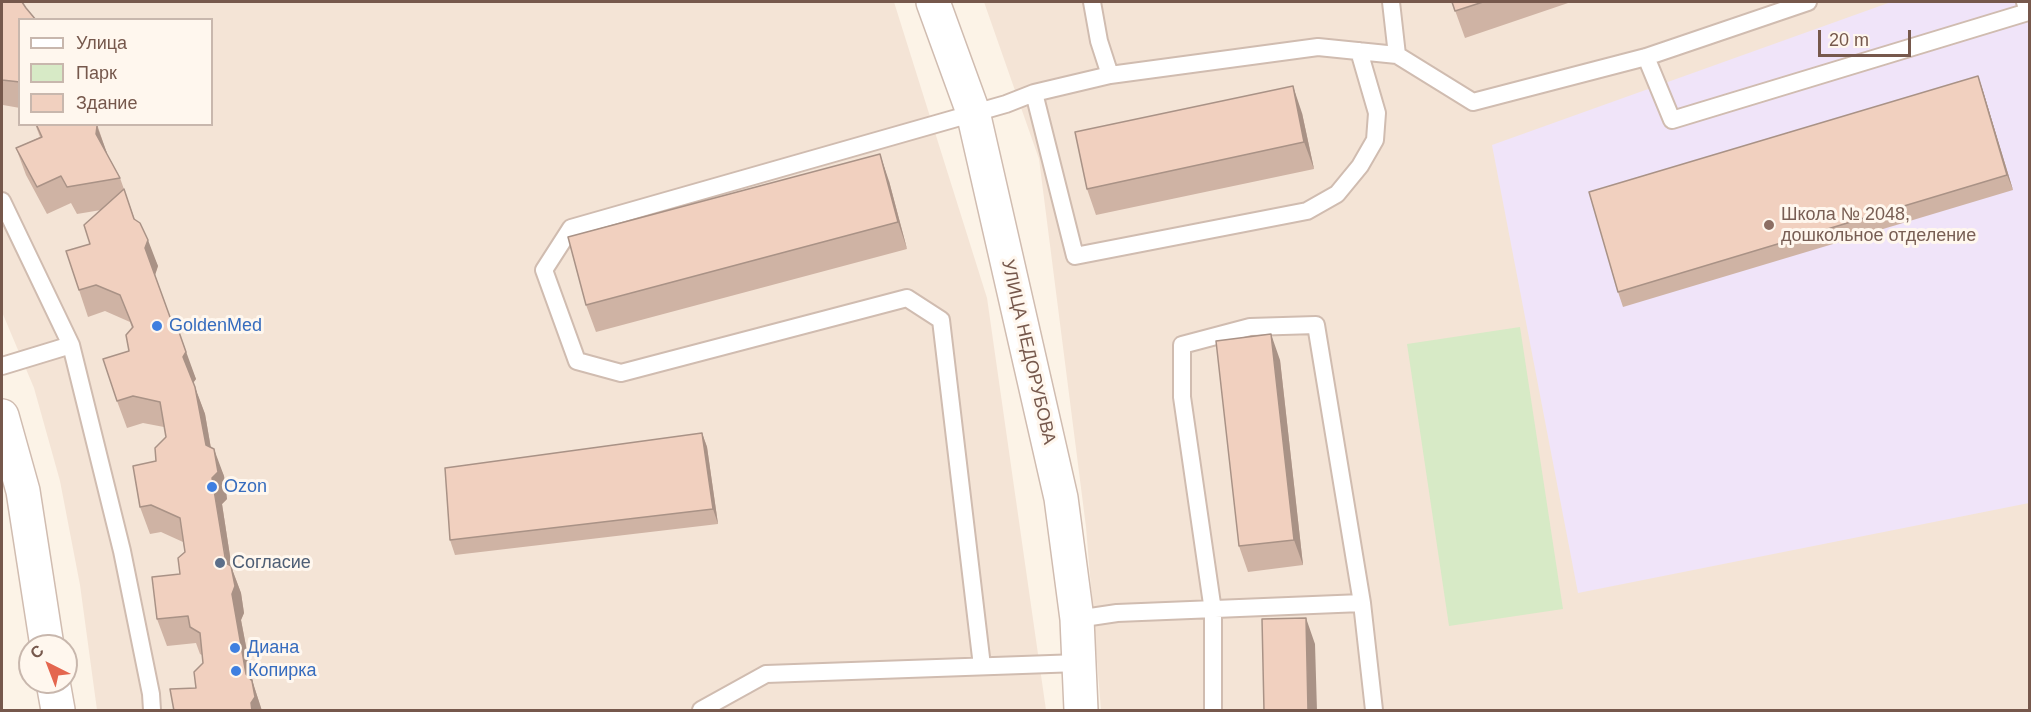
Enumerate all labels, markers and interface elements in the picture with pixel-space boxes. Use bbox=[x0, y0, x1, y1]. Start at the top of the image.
legend bbox=[18, 18, 213, 126]
scale bar bbox=[1821, 18, 1914, 56]
text: 20 m bbox=[1829, 30, 1869, 50]
text: Улица bbox=[76, 33, 127, 53]
text: Парк bbox=[76, 63, 117, 83]
text: Здание bbox=[76, 93, 137, 113]
place label: Школа № 2048, дошкольное отделение bbox=[1781, 204, 1976, 246]
marker: Школа № 2048, дошкольное отделение bbox=[1762, 218, 1776, 232]
street label: УЛИЦА НЕДОРУБОВА bbox=[996, 257, 1060, 447]
place label: GoldenMed bbox=[169, 315, 262, 337]
marker: GoldenMed bbox=[150, 319, 164, 333]
place label: Ozon bbox=[224, 476, 267, 498]
marker: Ozon bbox=[205, 480, 219, 494]
place label: Согласие bbox=[232, 552, 311, 574]
marker: Согласие bbox=[213, 556, 227, 570]
north arrow bbox=[18, 634, 78, 694]
place label: Диана bbox=[247, 637, 299, 659]
marker: Диана bbox=[228, 641, 242, 655]
text: С bbox=[27, 642, 47, 662]
place label: Копирка bbox=[248, 660, 317, 682]
marker: Копирка bbox=[229, 664, 243, 678]

